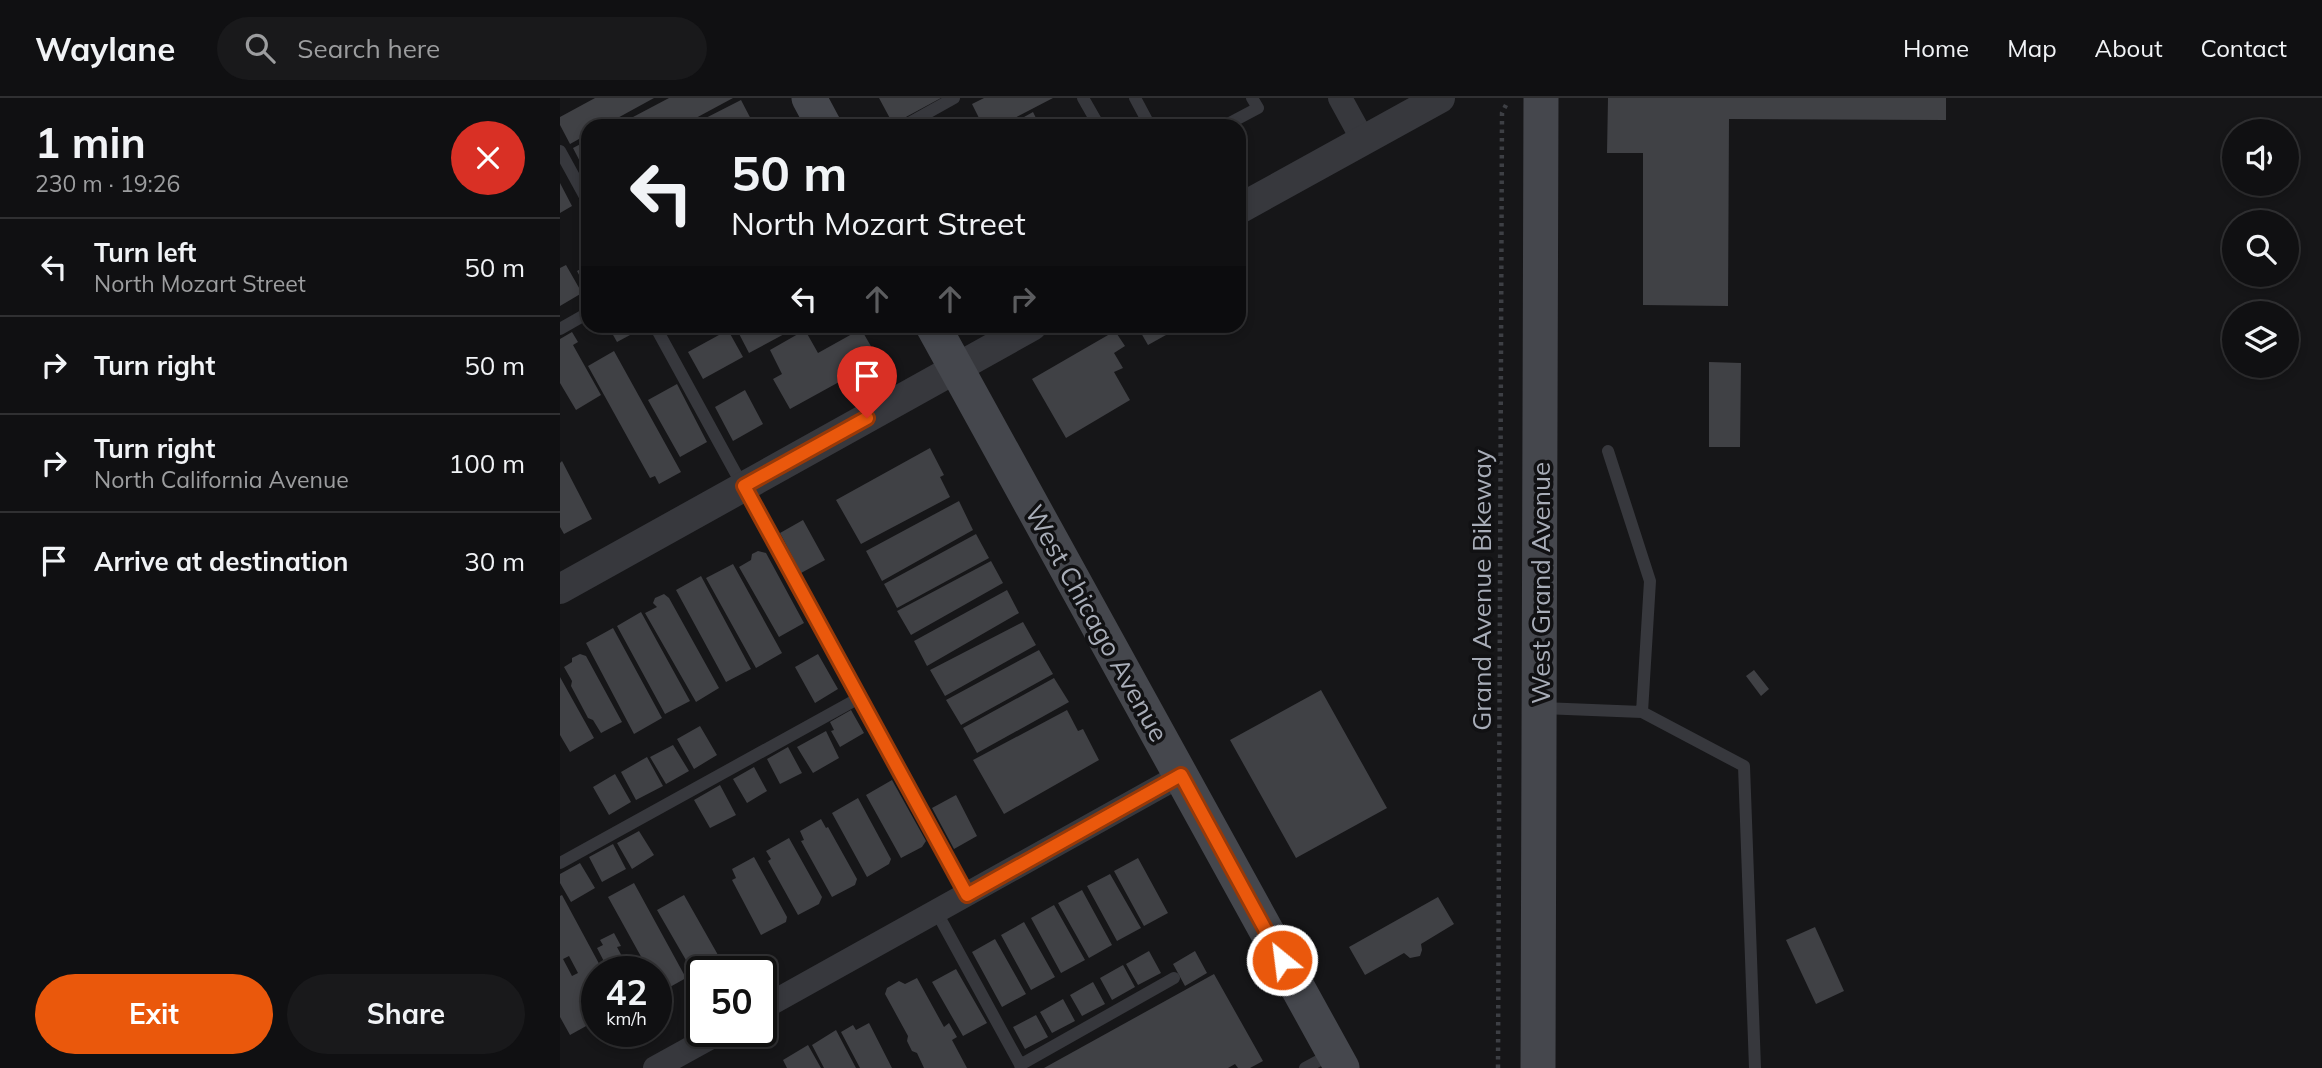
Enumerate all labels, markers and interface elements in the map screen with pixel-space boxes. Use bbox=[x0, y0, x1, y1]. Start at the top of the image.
search box bbox=[217, 17, 707, 80]
text: Waylane bbox=[35, 28, 175, 69]
icon: search bbox=[241, 29, 279, 67]
text: Search here bbox=[297, 32, 440, 65]
text: Home bbox=[1903, 33, 1969, 63]
text: Map bbox=[2007, 33, 2057, 63]
text: About bbox=[2095, 33, 2163, 63]
text: Contact bbox=[2201, 33, 2287, 63]
text: 1 min bbox=[35, 116, 146, 169]
map controls bbox=[2222, 119, 2299, 378]
button: sound bbox=[2222, 119, 2299, 196]
button: close bbox=[451, 121, 525, 195]
text: 50 m bbox=[731, 142, 847, 203]
icon: left bbox=[616, 147, 707, 238]
text: 230 m · 19:26 bbox=[35, 169, 180, 198]
text: North Mozart Street bbox=[731, 203, 1026, 243]
button: search bbox=[2222, 210, 2299, 287]
text: Turn left bbox=[94, 236, 196, 269]
icon: left bbox=[35, 248, 73, 286]
text: 50 m bbox=[464, 251, 525, 284]
text: North Mozart Street bbox=[94, 269, 306, 298]
icon: left bbox=[785, 280, 823, 318]
icon: ahead bbox=[858, 280, 896, 318]
icon: ahead bbox=[931, 280, 969, 318]
icon: right bbox=[1004, 280, 1042, 318]
button: layers bbox=[2222, 301, 2299, 378]
icon: right bbox=[35, 346, 73, 384]
pin bbox=[837, 346, 897, 418]
text: Turn right bbox=[94, 349, 215, 382]
text: 50 m bbox=[464, 349, 525, 382]
icon: arrive bbox=[848, 357, 886, 395]
text: Turn right bbox=[94, 432, 215, 465]
icon: right bbox=[35, 444, 73, 482]
text: 100 m bbox=[449, 447, 525, 480]
street label: Grand Avenue Bikeway bbox=[1465, 449, 1498, 731]
street label: West Grand Avenue bbox=[1524, 462, 1557, 704]
text: North California Avenue bbox=[94, 465, 349, 494]
street label: West Chicago Avenue bbox=[1018, 499, 1176, 747]
icon: arrive bbox=[35, 542, 73, 580]
text: Arrive at destination bbox=[94, 545, 349, 578]
text: 30 m bbox=[464, 545, 525, 578]
position arrow bbox=[1245, 923, 1319, 997]
speed limit sign: 50 bbox=[686, 956, 777, 1047]
text: 42 bbox=[605, 970, 648, 1014]
button: Exit bbox=[35, 974, 273, 1054]
button: Share bbox=[287, 974, 525, 1054]
text: km/h bbox=[606, 1007, 647, 1030]

